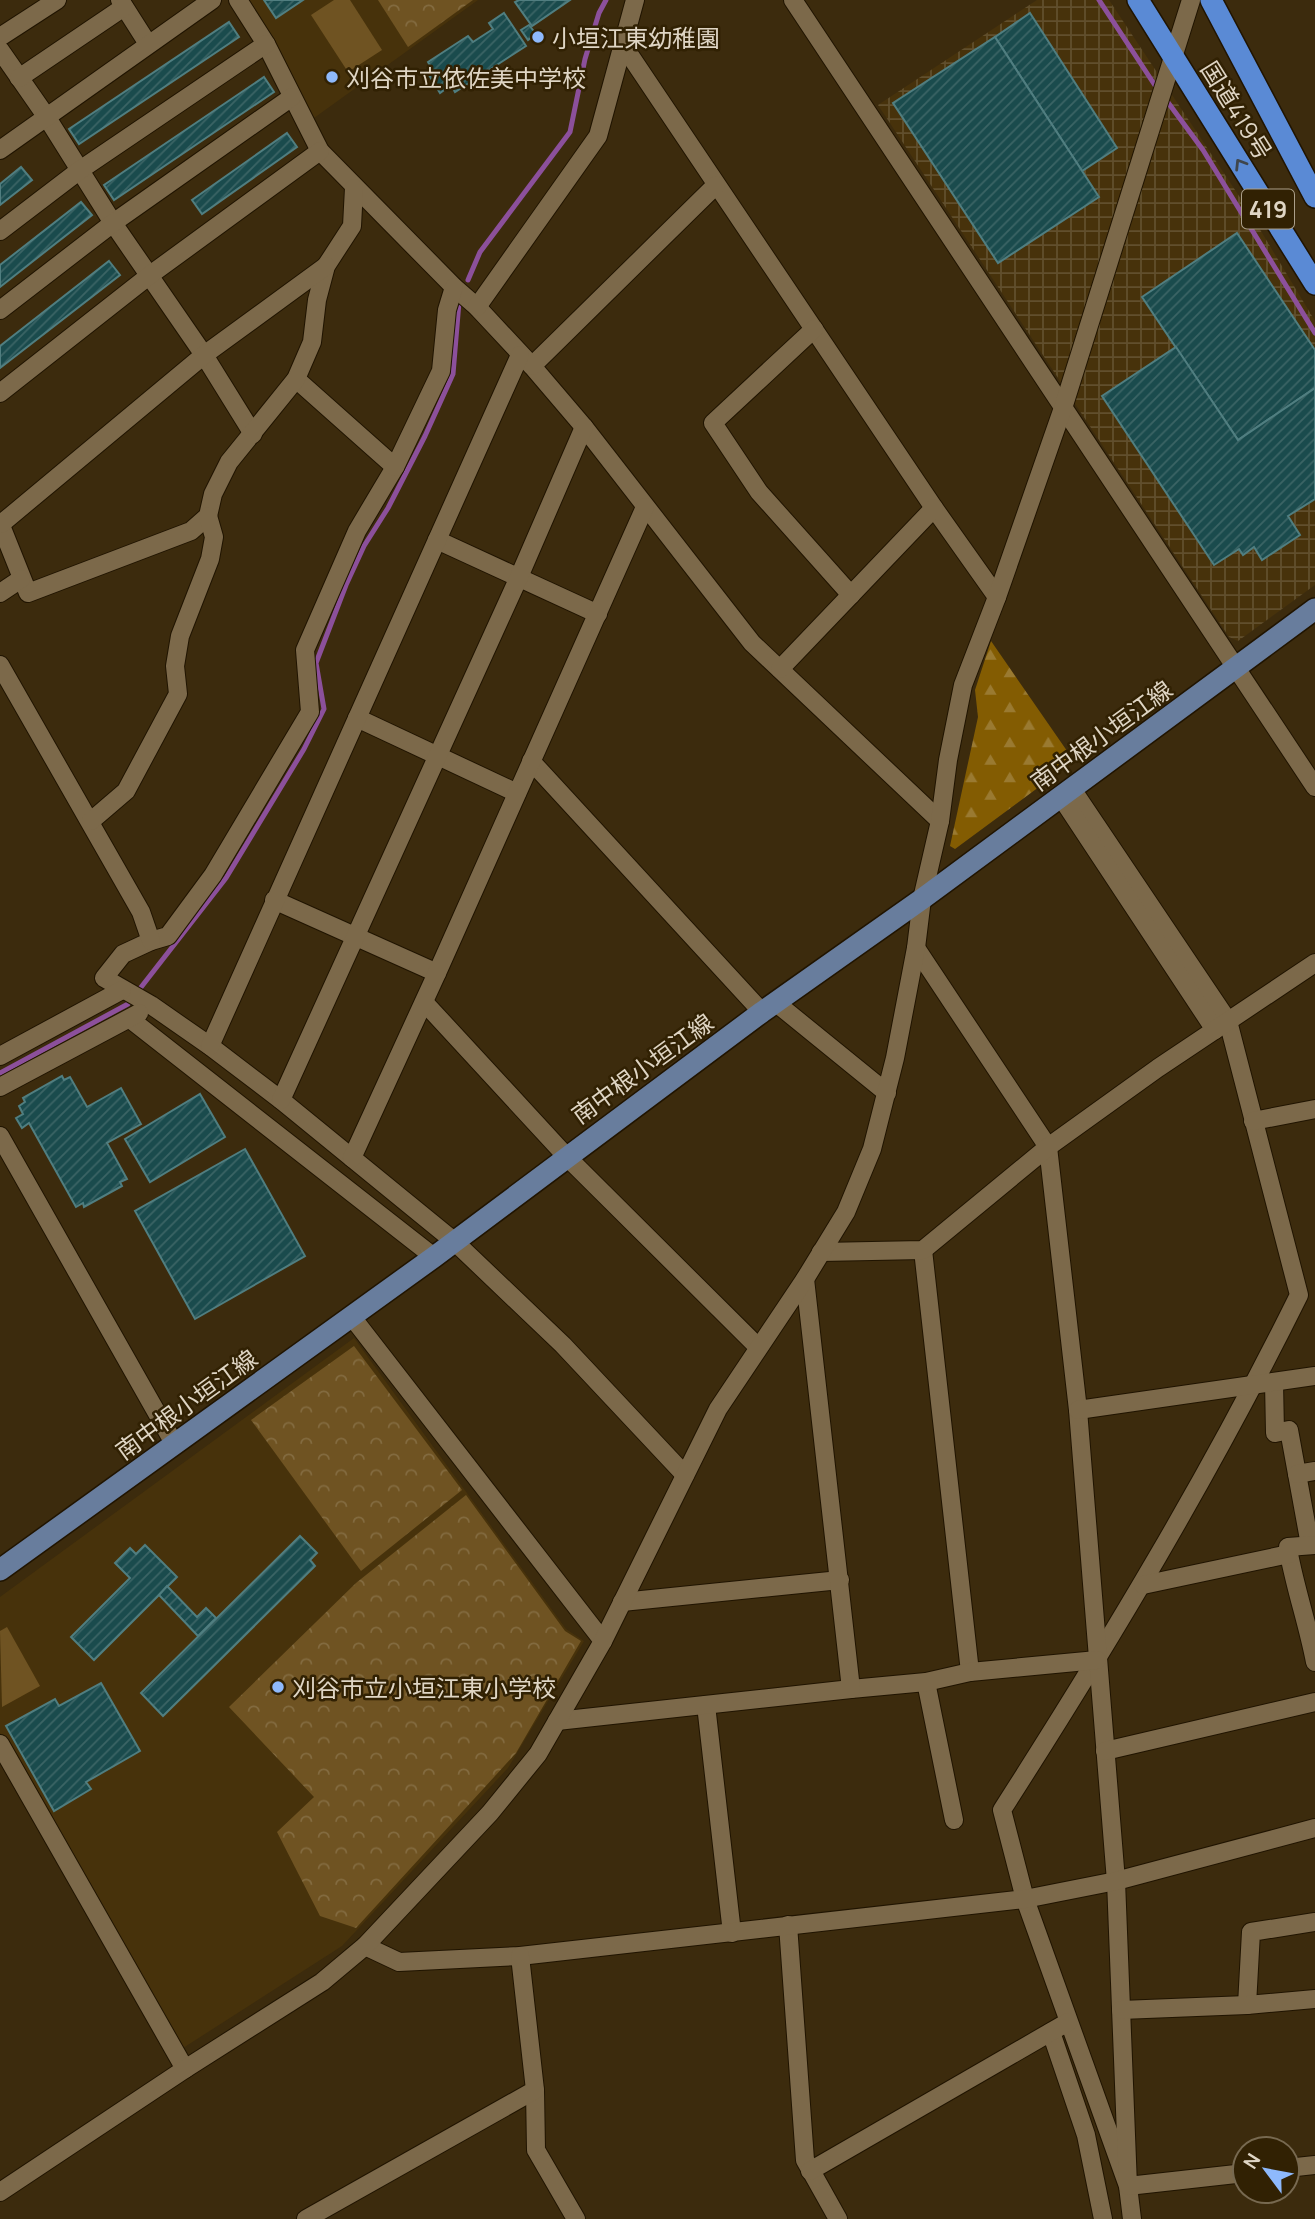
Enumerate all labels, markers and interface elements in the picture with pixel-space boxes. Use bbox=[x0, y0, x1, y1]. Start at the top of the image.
place label: 小垣江東幼稚園 bbox=[552, 21, 720, 54]
marker: 小垣江東幼稚園 bbox=[530, 29, 546, 45]
street label: 国道419号 bbox=[1194, 54, 1280, 166]
place label: 刈谷市立依佐美中学校 bbox=[346, 61, 586, 94]
marker: 刈谷市立依佐美中学校 bbox=[324, 69, 340, 85]
one-way arrow bbox=[1235, 158, 1248, 171]
road number: 419 bbox=[1242, 190, 1294, 229]
street label: 南中根小垣江線 bbox=[1023, 672, 1179, 798]
street label: 南中根小垣江線 bbox=[564, 1005, 720, 1131]
street label: 南中根小垣江線 bbox=[108, 1341, 264, 1467]
place label: 刈谷市立小垣江東小学校 bbox=[292, 1671, 556, 1704]
marker: 刈谷市立小垣江東小学校 bbox=[270, 1679, 286, 1695]
north arrow bbox=[1231, 2135, 1301, 2205]
text: N bbox=[1237, 2148, 1266, 2174]

